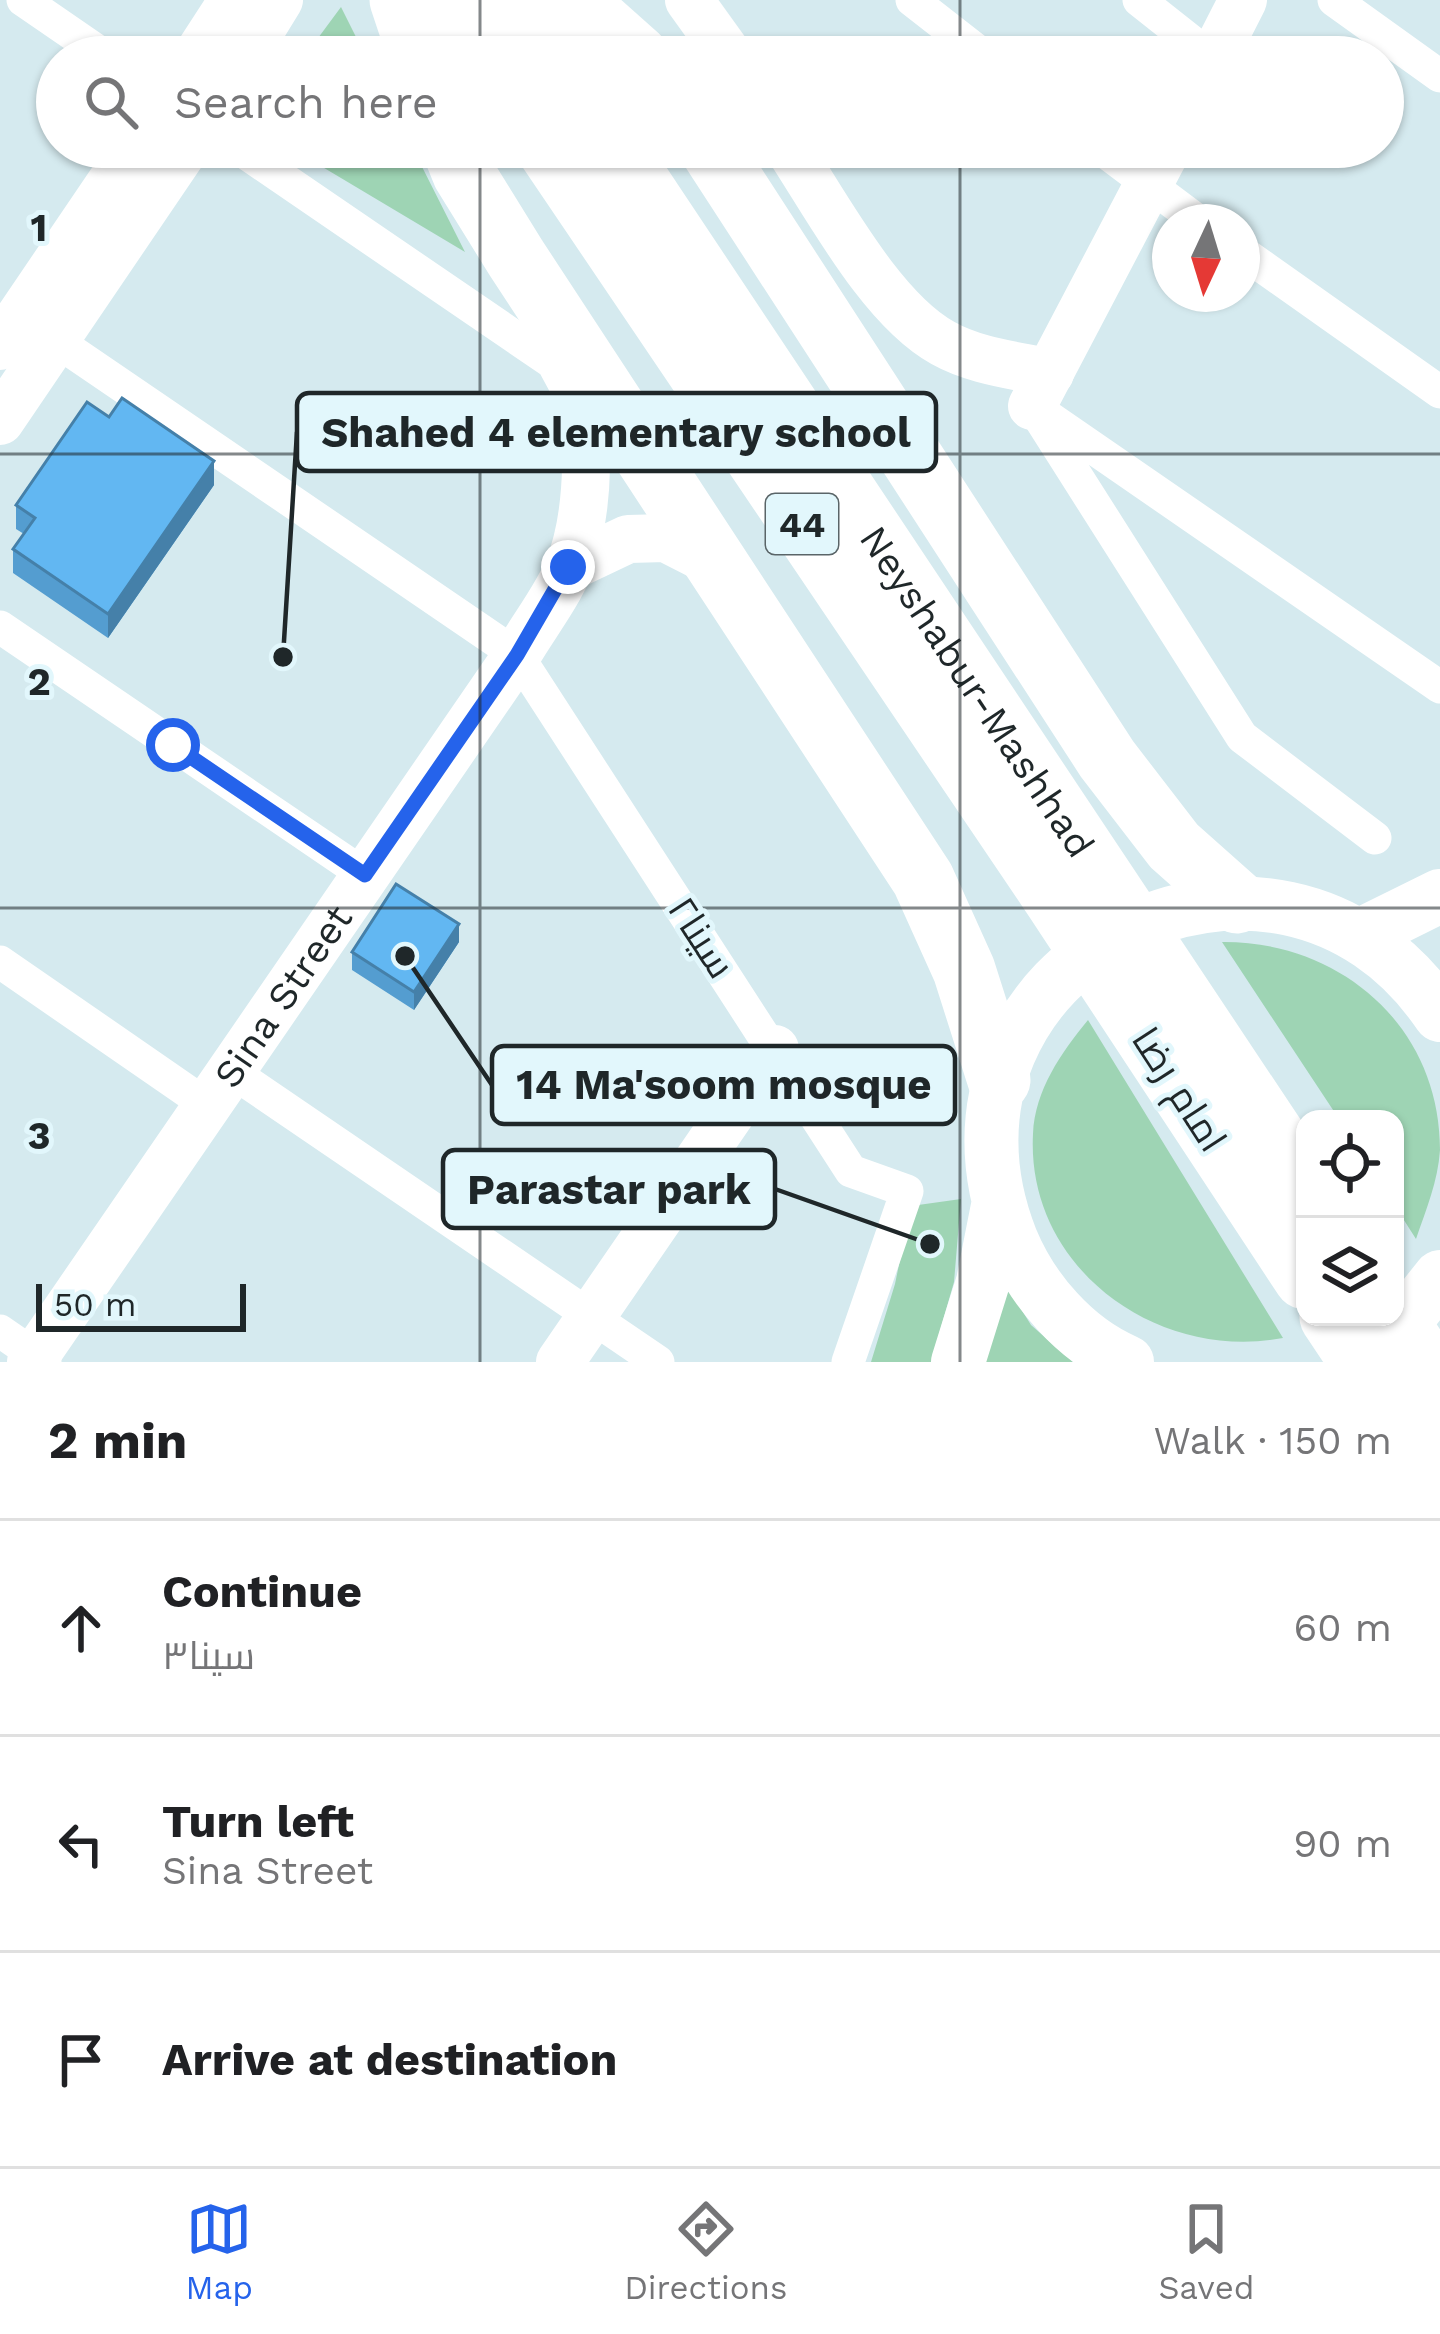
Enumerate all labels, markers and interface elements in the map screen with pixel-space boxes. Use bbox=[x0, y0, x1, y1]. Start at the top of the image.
search box bbox=[36, 36, 1404, 168]
icon: search bbox=[78, 69, 144, 135]
text: Search here bbox=[174, 76, 438, 129]
north arrow bbox=[1152, 204, 1260, 312]
text: 1 bbox=[31, 205, 47, 250]
callout: Shahed 4 elementary school bbox=[297, 393, 936, 471]
text: Shahed 4 elementary school bbox=[321, 408, 911, 457]
road number: 44 bbox=[766, 494, 838, 554]
street label: Neyshabur-Mashhad bbox=[851, 517, 1103, 866]
route end bbox=[541, 540, 595, 594]
text: 2 bbox=[27, 659, 51, 704]
route start bbox=[146, 718, 200, 772]
street label: سینا۲ bbox=[659, 888, 744, 986]
street label: Sina Street bbox=[205, 897, 361, 1096]
street label: امام رضا bbox=[1120, 1019, 1236, 1162]
callout: 14 Ma'soom mosque bbox=[492, 1046, 955, 1124]
text: 14 Ma'soom mosque bbox=[516, 1060, 932, 1109]
map controls bbox=[1296, 1110, 1404, 1326]
button: locate bbox=[1296, 1110, 1404, 1218]
text: 3 bbox=[27, 1113, 51, 1158]
callout: Parastar park bbox=[443, 1150, 775, 1228]
text: Parastar park bbox=[467, 1165, 752, 1214]
button: layers bbox=[1296, 1218, 1404, 1326]
scale bar bbox=[36, 1278, 246, 1331]
text: 50 m bbox=[54, 1285, 136, 1324]
text: 2 min bbox=[48, 1411, 187, 1470]
text: Walk · 150 m bbox=[1154, 1418, 1392, 1463]
text: Continue bbox=[162, 1565, 362, 1618]
icon: ahead bbox=[48, 1595, 114, 1661]
text: 60 m bbox=[1294, 1605, 1392, 1650]
text: سینا۳ bbox=[162, 1633, 255, 1678]
text: Turn left bbox=[162, 1795, 354, 1848]
icon: left bbox=[48, 1811, 114, 1877]
text: 90 m bbox=[1293, 1821, 1392, 1866]
text: Sina Street bbox=[162, 1848, 373, 1893]
icon: arrive bbox=[48, 2027, 114, 2093]
text: Arrive at destination bbox=[162, 2033, 617, 2086]
tab: Map bbox=[186, 2196, 253, 2307]
tab: Directions bbox=[624, 2196, 787, 2307]
tab: Saved bbox=[1159, 2196, 1254, 2307]

